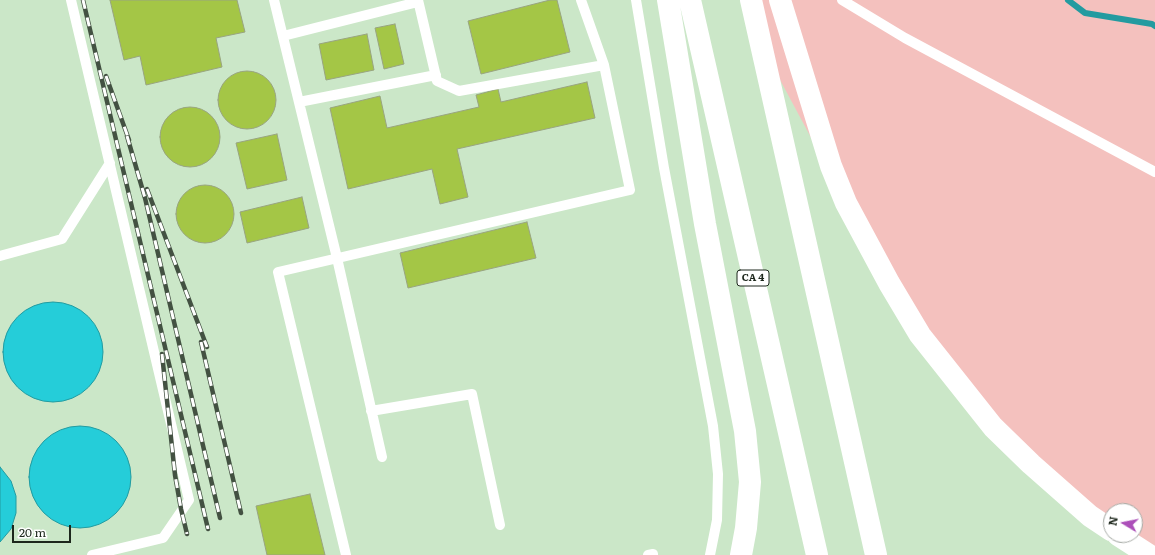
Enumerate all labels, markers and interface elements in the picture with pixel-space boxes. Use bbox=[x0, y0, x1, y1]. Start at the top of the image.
road number: CA 4 bbox=[737, 270, 769, 286]
north arrow bbox=[1103, 503, 1143, 543]
text: N bbox=[1103, 515, 1121, 527]
scale bar bbox=[14, 517, 73, 543]
text: 20 m bbox=[19, 523, 46, 541]

